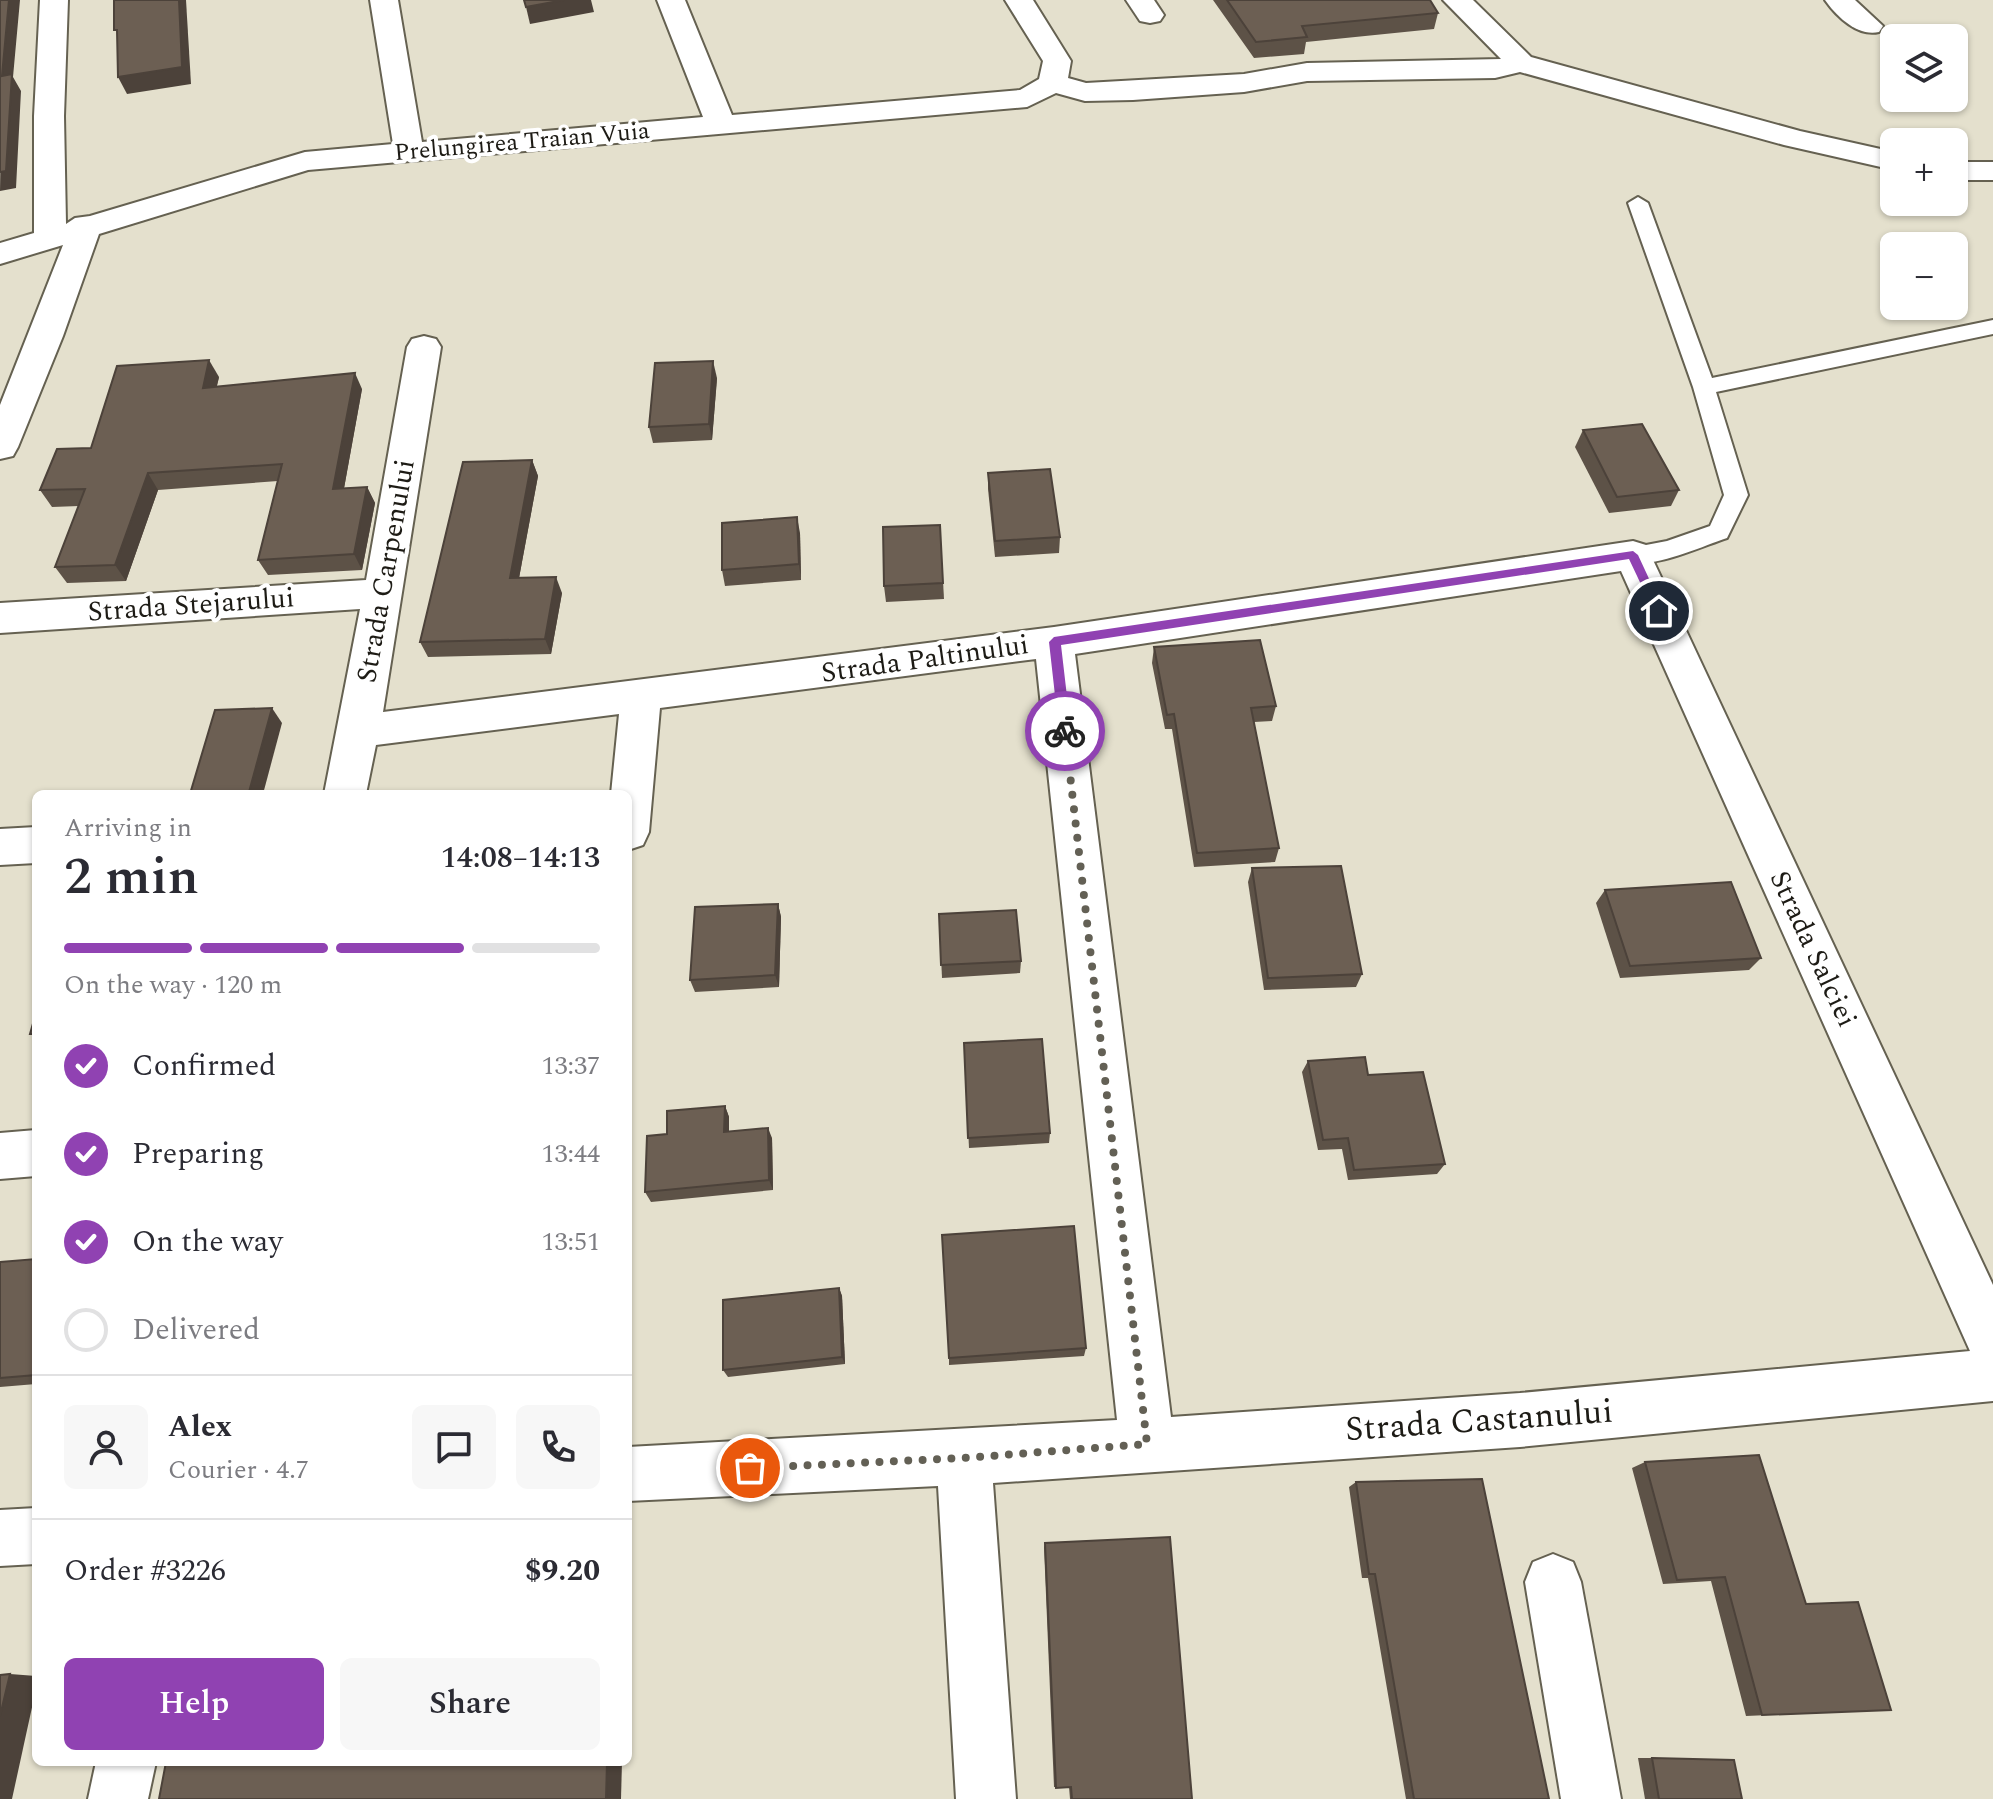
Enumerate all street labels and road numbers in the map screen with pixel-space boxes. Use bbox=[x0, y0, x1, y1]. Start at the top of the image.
street label: Prelungirea Traian Vuia bbox=[393, 113, 652, 171]
street label: Strada Carpenului bbox=[345, 456, 427, 686]
street label: Strada Stejarului bbox=[86, 576, 296, 634]
street label: Strada Paltinului bbox=[818, 623, 1032, 695]
street label: Strada Salciei bbox=[1758, 864, 1868, 1034]
street label: Strada Castanului bbox=[1343, 1386, 1615, 1456]

